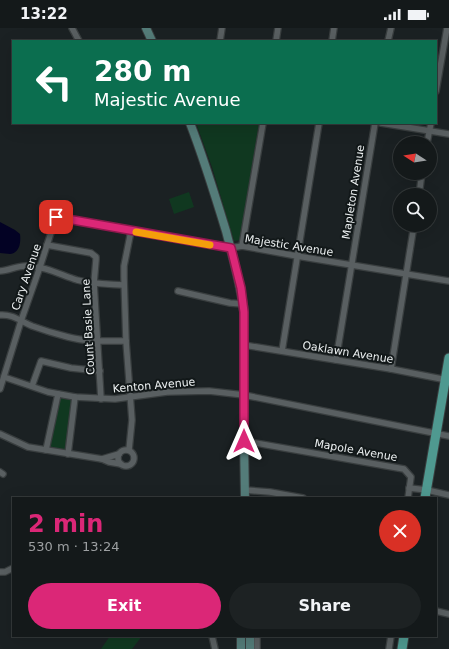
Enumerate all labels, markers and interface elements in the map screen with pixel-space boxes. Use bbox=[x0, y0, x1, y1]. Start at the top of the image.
text: 13:22 bbox=[20, 5, 68, 23]
text: 280 m bbox=[94, 55, 191, 88]
icon: left bbox=[28, 56, 80, 108]
text: Majestic Avenue bbox=[94, 89, 241, 110]
north arrow bbox=[393, 136, 437, 180]
map controls bbox=[393, 136, 437, 232]
street label: Mapleton Avenue bbox=[340, 144, 367, 240]
button: search bbox=[393, 188, 437, 232]
pin bbox=[39, 200, 73, 234]
icon: arrive bbox=[45, 206, 67, 228]
street label: Majestic Avenue bbox=[244, 232, 334, 259]
street label: Cary Avenue bbox=[9, 242, 44, 312]
street label: Count Basie Lane bbox=[79, 278, 98, 375]
street label: Oaklawn Avenue bbox=[302, 339, 395, 366]
street label: Kenton Avenue bbox=[112, 375, 196, 396]
position arrow bbox=[223, 420, 265, 462]
street label: Mapole Avenue bbox=[313, 437, 399, 464]
text: 2 min bbox=[28, 510, 103, 538]
button: close bbox=[379, 510, 421, 552]
text: 530 m · 13:24 bbox=[28, 539, 119, 554]
button: Exit bbox=[28, 583, 221, 629]
button: Share bbox=[229, 583, 421, 629]

